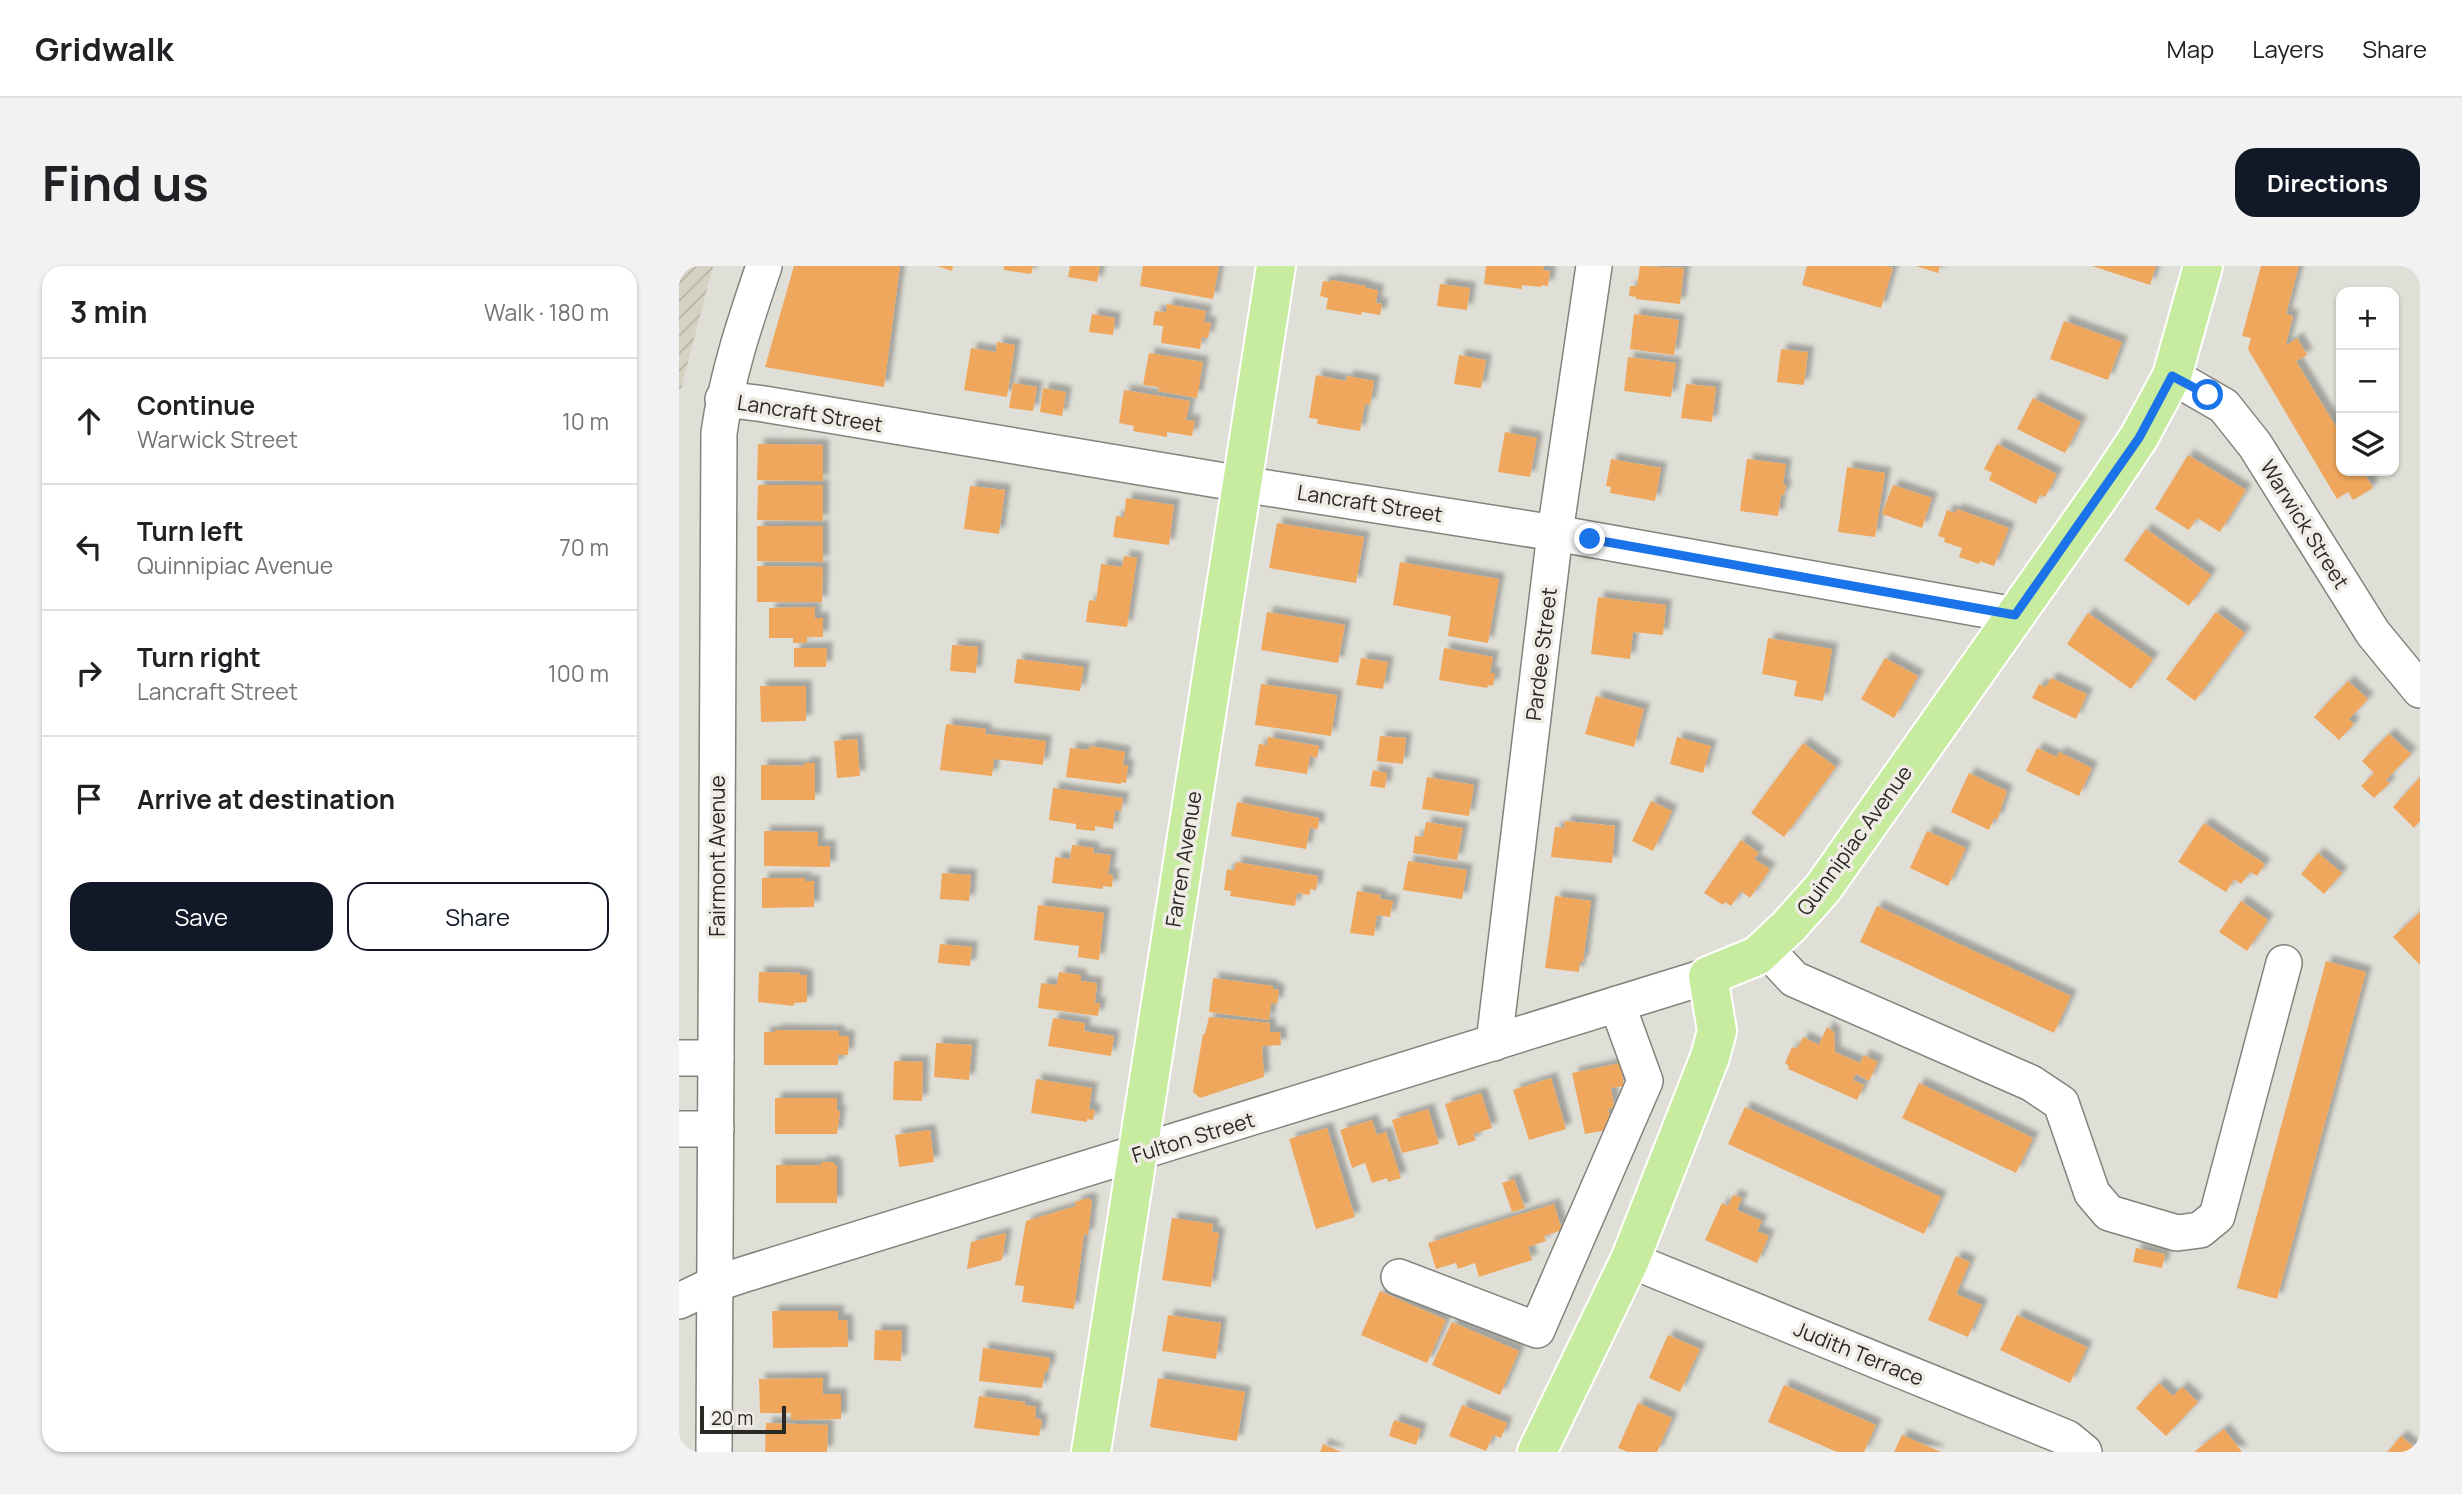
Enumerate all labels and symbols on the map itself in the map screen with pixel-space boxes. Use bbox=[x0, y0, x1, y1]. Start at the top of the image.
route start bbox=[2192, 379, 2223, 410]
street label: Lancraft Street bbox=[735, 388, 885, 438]
street label: Warwick Street bbox=[2254, 454, 2356, 594]
street label: Lancraft Street bbox=[1295, 478, 1445, 528]
route end bbox=[1574, 523, 1605, 554]
street label: Pardee Street bbox=[1519, 586, 1563, 722]
street label: Quinnipiac Avenue bbox=[1790, 759, 1918, 921]
street label: Fairmont Avenue bbox=[703, 775, 731, 937]
street label: Farren Avenue bbox=[1158, 789, 1208, 929]
street label: Fulton Street bbox=[1128, 1105, 1258, 1169]
street label: Judith Terrace bbox=[1790, 1314, 1928, 1392]
scale bar bbox=[700, 1403, 786, 1435]

